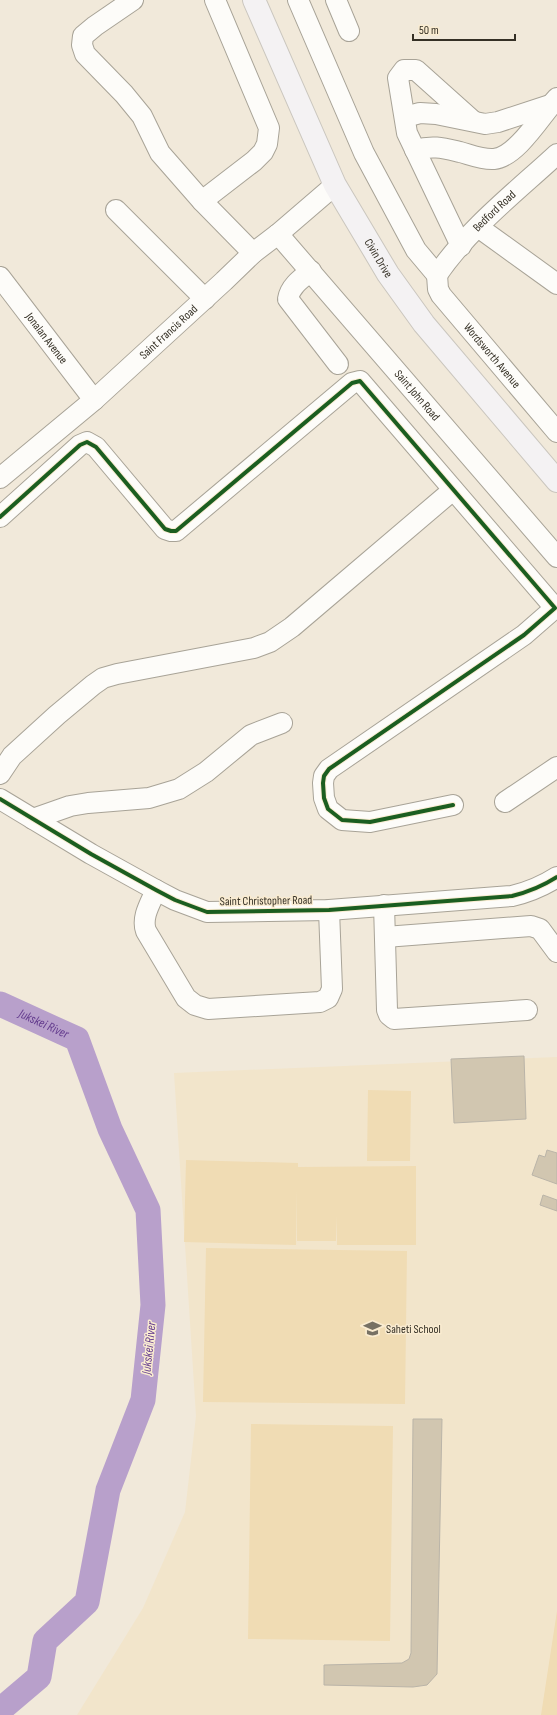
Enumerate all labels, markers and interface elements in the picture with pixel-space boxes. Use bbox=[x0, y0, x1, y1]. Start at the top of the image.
scale bar bbox=[413, 16, 515, 42]
text: 50 m bbox=[419, 23, 439, 38]
street label: Bedford Road bbox=[469, 187, 519, 235]
street label: Civin Drive bbox=[361, 236, 396, 281]
street label: Saint Francis Road bbox=[136, 301, 201, 362]
street label: Jonalan Avenue bbox=[22, 309, 71, 367]
street label: Wordsworth Avenue bbox=[460, 320, 524, 391]
street label: Saint John Road bbox=[391, 367, 443, 424]
street label: Saint Christopher Road bbox=[220, 893, 312, 909]
water label: Jukskei River bbox=[15, 1005, 72, 1043]
water label: Jukskei River bbox=[138, 1319, 160, 1376]
school or university icon: Saheti School bbox=[363, 1319, 383, 1339]
place label: Saheti School bbox=[386, 1322, 441, 1337]

